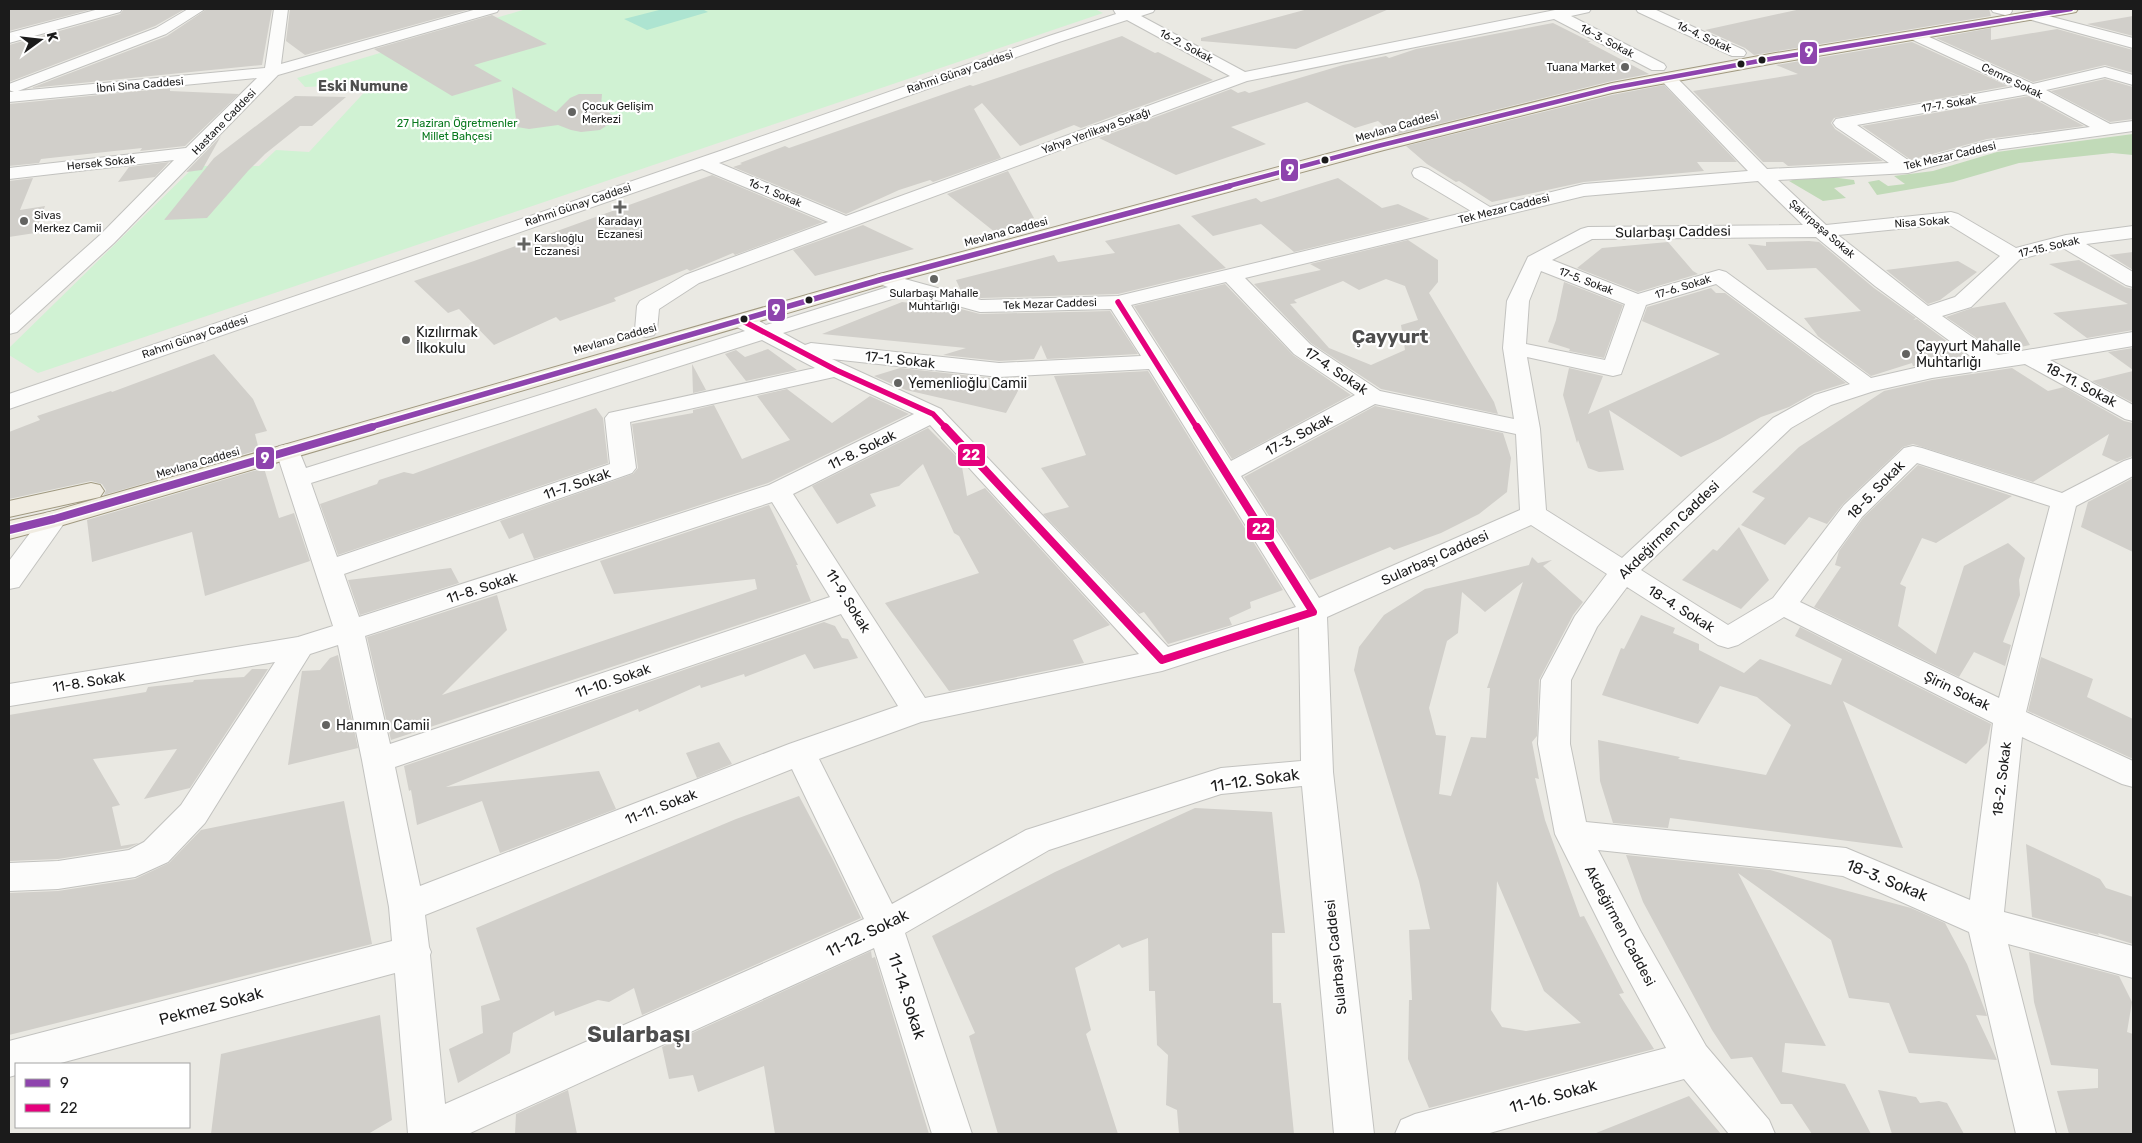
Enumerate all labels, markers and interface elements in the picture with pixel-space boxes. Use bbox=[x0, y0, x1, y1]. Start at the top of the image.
north arrow bbox=[15, 15, 65, 65]
street label: 16-4. Sokak bbox=[1674, 19, 1734, 56]
street label: 16-3. Sokak bbox=[1578, 21, 1636, 61]
street label: 16-2. Sokak bbox=[1157, 26, 1215, 66]
text: K bbox=[43, 30, 62, 44]
line badge: 9 bbox=[1799, 41, 1818, 65]
text: 9 bbox=[1805, 44, 1814, 61]
street label: Rahmi Günay Caddesi bbox=[905, 48, 1015, 96]
unlabelled marker bbox=[1757, 55, 1767, 65]
unlabelled marker bbox=[1736, 59, 1746, 69]
place label: Tuana Market bbox=[1547, 61, 1616, 74]
marker: Tuana Market bbox=[1619, 61, 1631, 73]
street label: Cemre Sokak bbox=[1979, 61, 2045, 102]
street label: İbni Sina Caddesi bbox=[96, 74, 184, 95]
district label: Eski Numune bbox=[318, 78, 408, 95]
street label: Hastane Caddesi bbox=[189, 86, 259, 158]
street label: 17-7. Sokak bbox=[1921, 93, 1978, 115]
place label: Çocuk Gelişim Merkezi bbox=[582, 100, 654, 126]
street label: Yahya Yerlikaya Sokağı bbox=[1040, 105, 1152, 157]
marker: Çocuk Gelişim Merkezi bbox=[566, 106, 578, 118]
street label: Mevlana Caddesi bbox=[1354, 109, 1440, 145]
park label: 27 Haziran Öğretmenler Millet Bahçesi bbox=[397, 117, 518, 143]
street label: Tek Mezar Caddesi bbox=[1903, 139, 1997, 173]
street label: Hersek Sokak bbox=[66, 153, 136, 173]
unlabelled marker bbox=[1320, 155, 1330, 165]
line badge: 9 bbox=[1280, 158, 1299, 182]
text: 9 bbox=[1286, 162, 1295, 179]
street label: 16-1. Sokak bbox=[746, 176, 804, 210]
street label: Rahmi Günay Caddesi bbox=[523, 181, 633, 229]
street label: Tek Mezar Caddesi bbox=[1457, 191, 1551, 227]
street label: Şakirpaşa Sokak bbox=[1786, 197, 1858, 261]
marker: Karadayı Eczanesi bbox=[614, 201, 626, 213]
place label: Sivas Merkez Camii bbox=[34, 209, 101, 235]
street label: Nisa Sokak bbox=[1894, 214, 1950, 230]
marker: Sivas Merkez Camii bbox=[18, 215, 30, 227]
place label: Karadayı Eczanesi bbox=[597, 215, 643, 241]
street label: Mevlana Caddesi bbox=[963, 215, 1049, 249]
street label: Sularbaşı Caddesi bbox=[1615, 222, 1731, 242]
place label: Karslıoğlu Eczanesi bbox=[534, 232, 584, 258]
street label: 17-15. Sokak bbox=[2017, 234, 2081, 260]
marker: Karslıoğlu Eczanesi bbox=[518, 238, 530, 250]
street label: 17-5. Sokak bbox=[1557, 265, 1615, 297]
street label: 17-6. Sokak bbox=[1653, 272, 1713, 302]
marker: Sularbaşı Mahalle Muhtarlığı bbox=[928, 273, 940, 285]
place label: Sularbaşı Mahalle Muhtarlığı bbox=[889, 287, 979, 313]
unlabelled marker bbox=[804, 295, 814, 305]
street label: Tek Mezar Caddesi bbox=[1003, 296, 1097, 312]
line badge: 9 bbox=[767, 298, 786, 322]
text: 9 bbox=[772, 302, 781, 319]
street label: Rahmi Günay Caddesi bbox=[140, 313, 250, 361]
unlabelled marker bbox=[739, 314, 749, 324]
street label: Mevlana Caddesi bbox=[572, 321, 658, 357]
place label: Kızılırmak İlkokulu bbox=[416, 324, 479, 357]
district label: Çayyurt bbox=[1352, 325, 1428, 348]
marker: Kızılırmak İlkokulu bbox=[400, 334, 412, 346]
place label: Çayyurt Mahalle Muhtarlığı bbox=[1916, 338, 2021, 371]
street label: 17-4. Sokak bbox=[1301, 343, 1372, 399]
street label: 17-1. Sokak bbox=[864, 348, 937, 372]
marker: Çayyurt Mahalle Muhtarlığı bbox=[1900, 348, 1912, 360]
street label: 18-11. Sokak bbox=[2042, 359, 2120, 411]
place label: Yemenlioğlu Camii bbox=[908, 375, 1027, 392]
marker: Yemenlioğlu Camii bbox=[892, 377, 904, 389]
street label: 17-3. Sokak bbox=[1263, 410, 1336, 460]
street label: 11-8. Sokak bbox=[825, 426, 899, 474]
line badge: 22 bbox=[957, 443, 986, 467]
street label: Mevlana Caddesi bbox=[155, 445, 241, 481]
line badge: 9 bbox=[255, 446, 275, 470]
text: 22 bbox=[962, 447, 980, 464]
text: 9 bbox=[261, 450, 270, 467]
street label: 18-5. Sokak bbox=[1844, 456, 1909, 523]
street label: 11-7. Sokak bbox=[541, 464, 614, 503]
street label: Akdeğirmen Caddesi bbox=[1615, 477, 1723, 583]
line badge: 22 bbox=[1246, 517, 1275, 541]
text: 22 bbox=[1252, 521, 1270, 538]
street label: Sularbaşı Caddesi bbox=[1379, 527, 1491, 589]
street label: 11-9. Sokak bbox=[822, 566, 875, 637]
street label: 11-8. Sokak bbox=[445, 568, 520, 607]
street label: 18-4. Sokak bbox=[1644, 582, 1718, 637]
street label: 11-10. Sokak bbox=[573, 660, 654, 702]
street label: 11-8. Sokak bbox=[51, 668, 127, 696]
street label: Şirin Sokak bbox=[1921, 668, 1994, 715]
place label: Hanımın Camii bbox=[336, 717, 430, 734]
marker: Hanımın Camii bbox=[320, 719, 332, 731]
street label: 18-2. Sokak bbox=[1989, 740, 2015, 817]
street label: 11-12. Sokak bbox=[1209, 764, 1301, 796]
street label: 11-11. Sokak bbox=[622, 785, 700, 829]
street label: 18-3. Sokak bbox=[1843, 855, 1931, 905]
street label: Akdeğirmen Caddesi bbox=[1581, 863, 1659, 989]
street label: Sularbaşı Caddesi bbox=[1322, 899, 1350, 1015]
street label: 11-12. Sokak bbox=[823, 905, 912, 961]
street label: 11-14. Sokak bbox=[884, 950, 930, 1042]
street label: Pekmez Sokak bbox=[157, 983, 266, 1029]
district label: Sularbaşı bbox=[587, 1021, 691, 1048]
legend bbox=[15, 1063, 190, 1128]
text: 9 bbox=[60, 1074, 69, 1092]
street label: 11-16. Sokak bbox=[1507, 1075, 1599, 1117]
text: 22 bbox=[60, 1099, 78, 1117]

